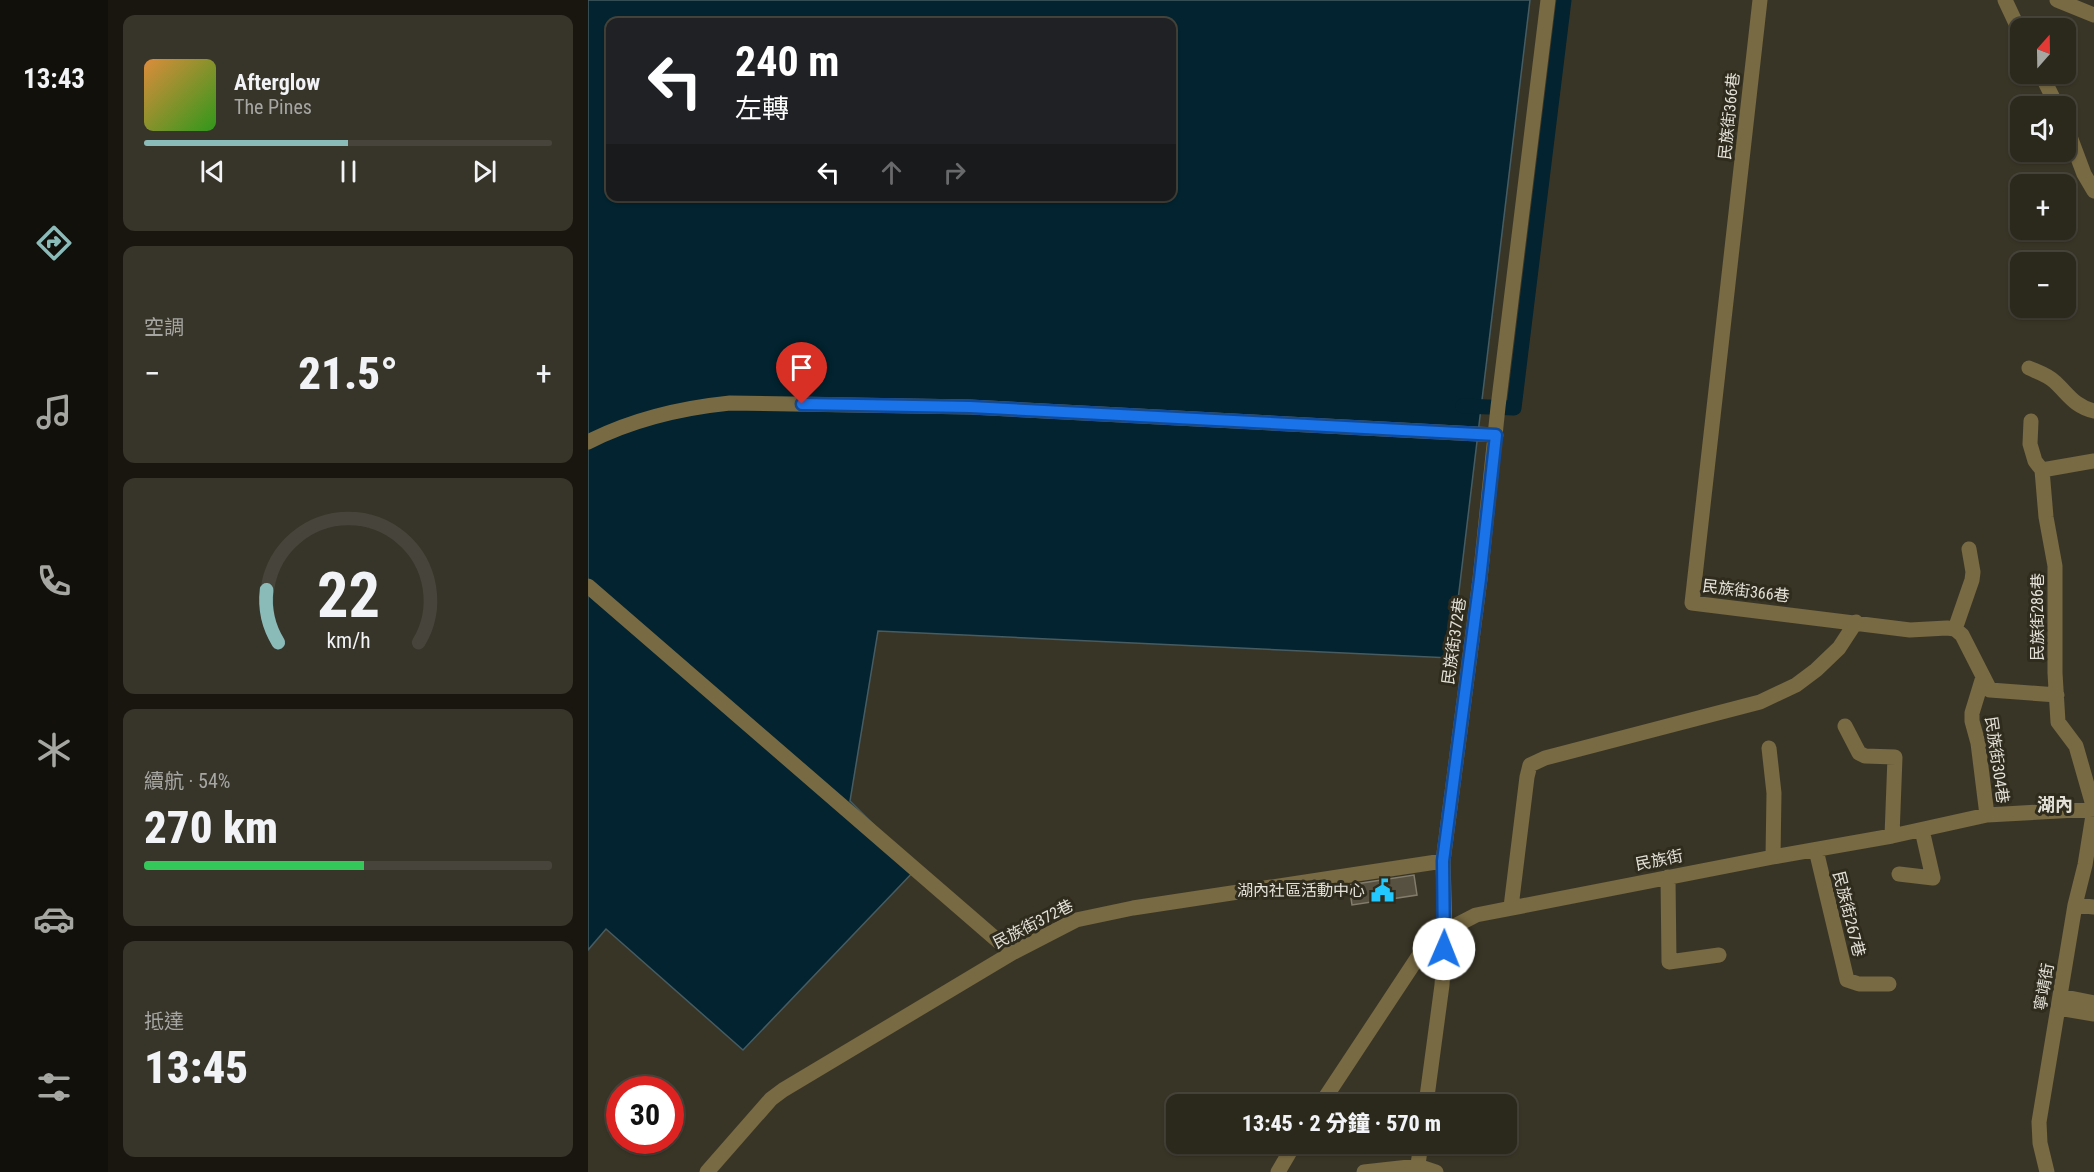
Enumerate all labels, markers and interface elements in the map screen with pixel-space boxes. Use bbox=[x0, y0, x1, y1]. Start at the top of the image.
north arrow bbox=[2010, 18, 2076, 84]
map controls bbox=[2010, 18, 2076, 318]
text: 240 m bbox=[735, 37, 840, 86]
icon: left bbox=[636, 42, 714, 120]
text: 13:43 bbox=[23, 63, 85, 95]
text: Afterglow bbox=[234, 70, 320, 95]
street label: 民族街366巷 bbox=[1715, 71, 1743, 161]
text: 左轉 bbox=[735, 93, 789, 125]
text: The Pines bbox=[234, 95, 312, 119]
button: sound bbox=[2010, 96, 2076, 162]
icon: previous bbox=[196, 155, 229, 188]
icon: pause bbox=[332, 155, 365, 188]
icon: next bbox=[468, 155, 501, 188]
icon: left bbox=[812, 156, 845, 189]
icon: ahead bbox=[875, 156, 908, 189]
icon: right bbox=[938, 156, 971, 189]
button: + bbox=[2010, 174, 2076, 240]
icon: directions bbox=[33, 222, 75, 264]
button: − bbox=[2010, 252, 2076, 318]
text: 空調 bbox=[144, 315, 184, 339]
pin bbox=[776, 342, 827, 404]
text: 21.5° bbox=[298, 347, 398, 400]
icon: arrive bbox=[785, 351, 818, 384]
text: − bbox=[144, 354, 161, 393]
text: + bbox=[536, 354, 552, 393]
icon: music bbox=[33, 391, 75, 433]
text: 22 bbox=[316, 559, 380, 632]
icon: phone bbox=[33, 560, 75, 602]
street label: 民族街286巷 bbox=[2028, 573, 2047, 661]
street label: 民族街366巷 bbox=[1701, 576, 1791, 606]
street label: 民族街372巷 bbox=[1438, 596, 1470, 686]
text: km/h bbox=[326, 628, 370, 653]
street label: 民族街304巷 bbox=[1981, 715, 2013, 805]
icon: climate bbox=[33, 729, 75, 771]
text: 續航 · 54% bbox=[144, 769, 230, 793]
district label: 湖內 bbox=[2037, 794, 2073, 815]
text: 270 km bbox=[144, 801, 278, 854]
street label: 民族街 bbox=[1634, 846, 1684, 874]
street label: 民族街267巷 bbox=[1829, 869, 1869, 959]
public building icon: 湖內社區活動中心 bbox=[1370, 877, 1396, 903]
place label: 湖內社區活動中心 bbox=[1237, 881, 1365, 900]
street label: 民族街372巷 bbox=[990, 896, 1076, 952]
icon: car bbox=[33, 898, 75, 940]
position arrow bbox=[1412, 917, 1476, 981]
street label: 寧靖街 bbox=[2030, 962, 2058, 1012]
text: 抵達 bbox=[144, 1009, 184, 1033]
text: 13:45 bbox=[144, 1041, 248, 1094]
icon: filters bbox=[33, 1066, 75, 1108]
speed limit sign: 30 bbox=[606, 1076, 684, 1154]
text: 13:45 · 2 分鐘 · 570 m bbox=[1242, 1111, 1441, 1136]

